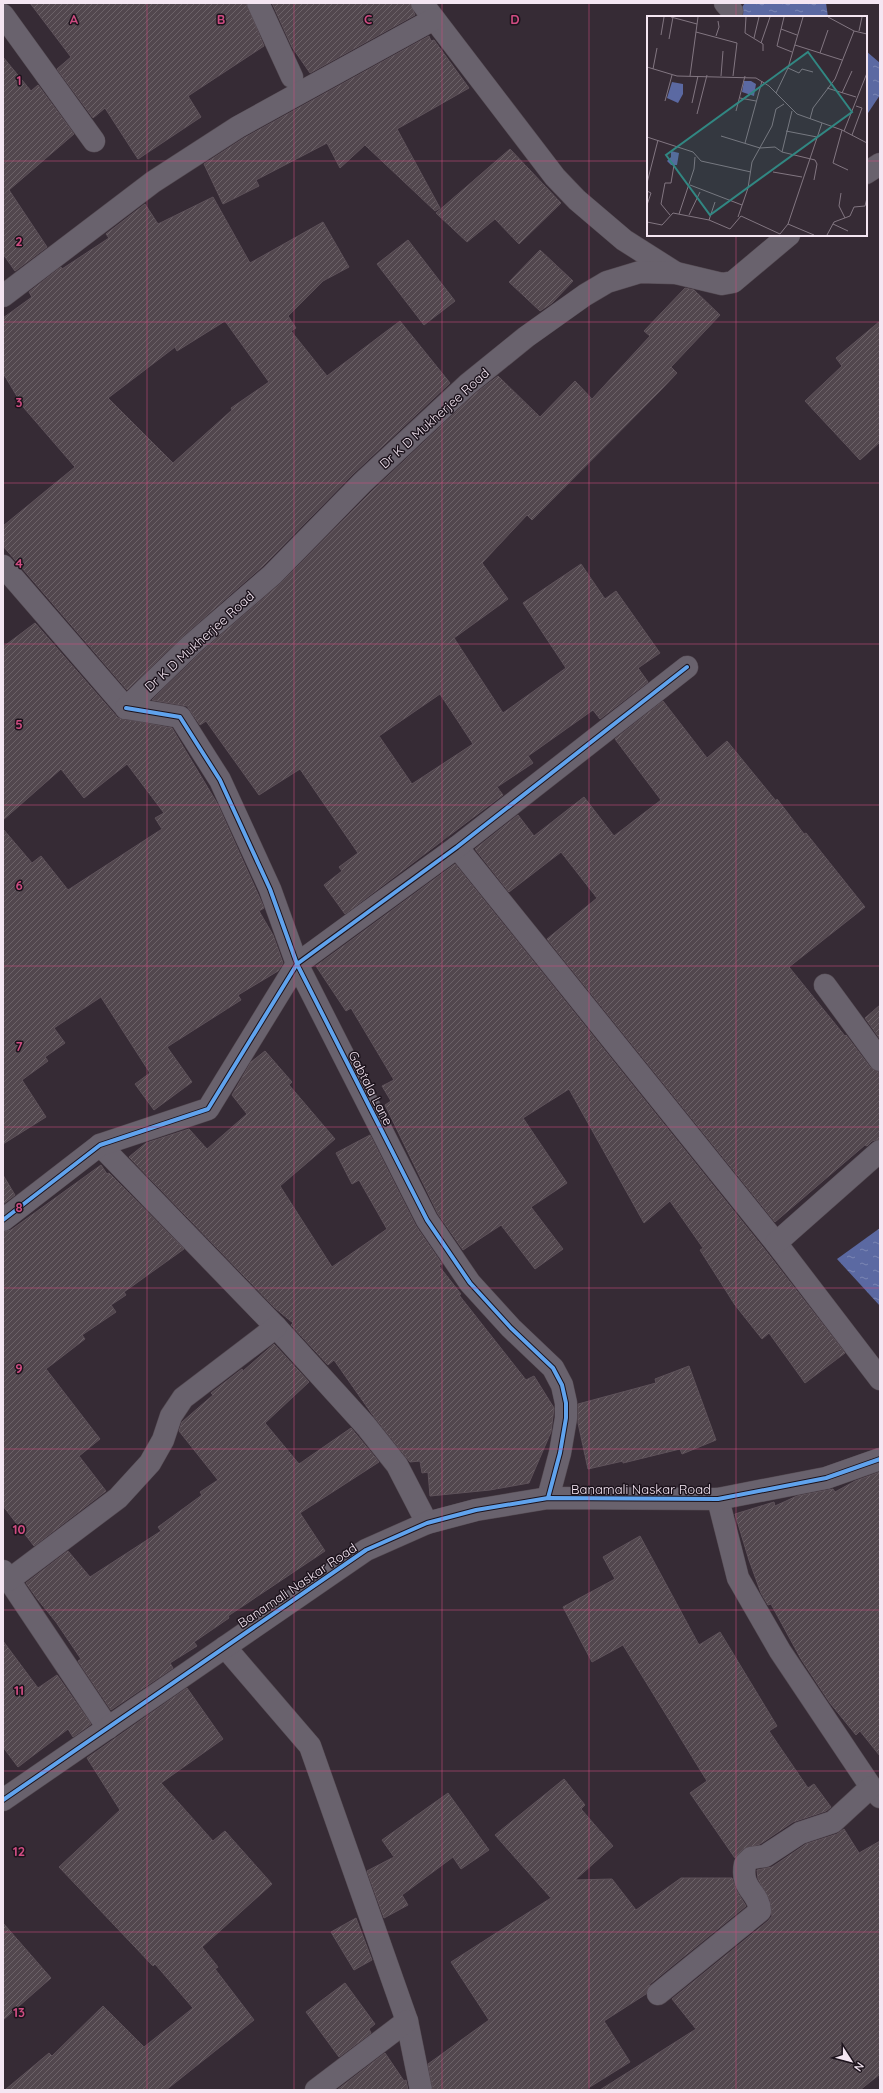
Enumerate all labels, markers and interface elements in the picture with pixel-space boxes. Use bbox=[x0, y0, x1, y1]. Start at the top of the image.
text: A bbox=[70, 11, 79, 27]
text: B bbox=[217, 11, 225, 27]
text: C bbox=[364, 11, 372, 27]
text: D bbox=[510, 11, 520, 27]
inset map bbox=[647, 16, 867, 236]
text: 1 bbox=[16, 72, 22, 88]
text: 2 bbox=[15, 233, 23, 249]
street label: Dr K D Mukherjee Road bbox=[376, 365, 492, 471]
text: 3 bbox=[16, 394, 23, 410]
text: 4 bbox=[15, 555, 23, 571]
street label: Dr K D Mukherjee Road bbox=[141, 588, 257, 694]
text: 5 bbox=[15, 716, 23, 732]
text: 6 bbox=[15, 877, 23, 893]
text: 7 bbox=[15, 1038, 23, 1054]
street label: Gabtala Lane bbox=[345, 1048, 397, 1128]
text: 8 bbox=[15, 1199, 23, 1215]
text: 9 bbox=[15, 1360, 23, 1376]
street label: Banamali Naskar Road bbox=[571, 1481, 711, 1497]
text: 10 bbox=[12, 1521, 26, 1537]
street label: Banamali Naskar Road bbox=[235, 1539, 359, 1631]
text: 11 bbox=[14, 1682, 24, 1698]
text: 12 bbox=[13, 1843, 25, 1859]
text: 13 bbox=[13, 2004, 25, 2020]
north arrow bbox=[831, 2041, 871, 2081]
text: N bbox=[851, 2059, 867, 2074]

